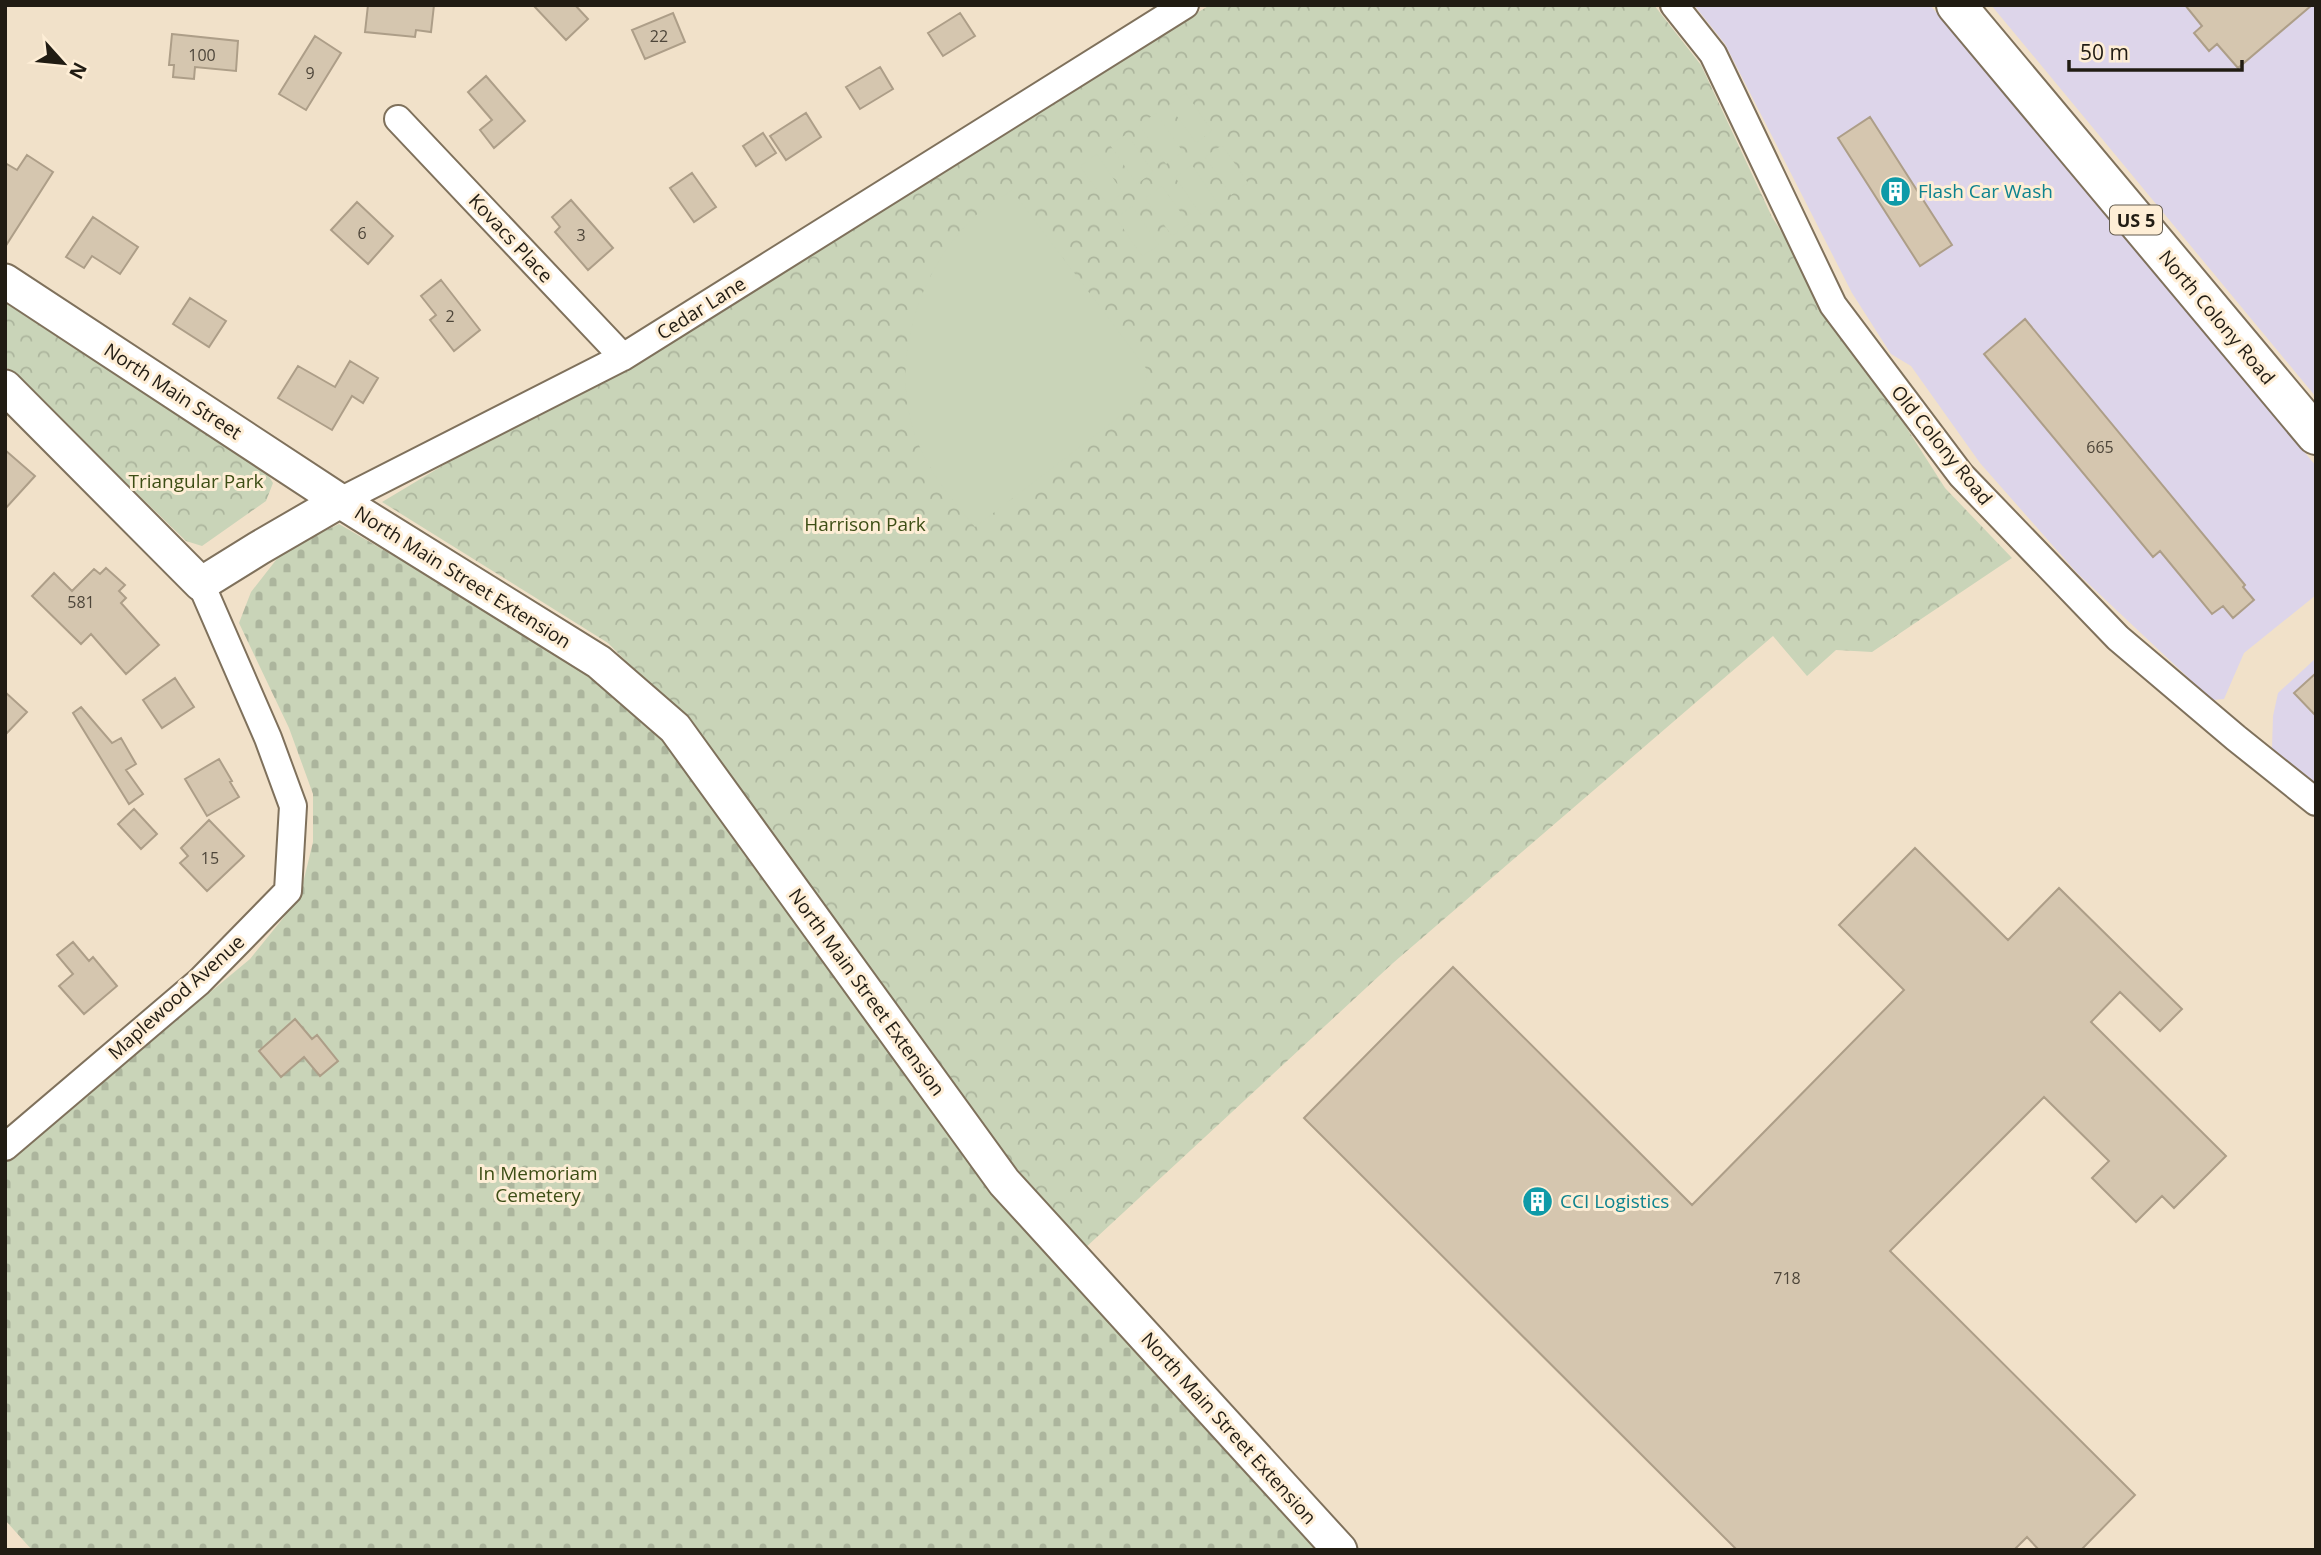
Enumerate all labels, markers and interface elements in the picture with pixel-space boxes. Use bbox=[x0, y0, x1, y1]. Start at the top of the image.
house number: 22 bbox=[650, 25, 668, 47]
north arrow bbox=[28, 28, 98, 98]
scale bar bbox=[2069, 28, 2242, 72]
text: 50 m bbox=[2080, 38, 2129, 66]
house number: 100 bbox=[188, 44, 216, 66]
text: N bbox=[63, 58, 93, 84]
house number: 9 bbox=[305, 62, 315, 84]
building icon: Flash Car Wash bbox=[1878, 174, 1912, 208]
place label: Flash Car Wash bbox=[1918, 178, 2053, 204]
street label: Kovacs Place bbox=[463, 188, 559, 288]
road number: US 5 bbox=[2110, 205, 2162, 234]
house number: 6 bbox=[357, 222, 367, 244]
house number: 3 bbox=[576, 224, 586, 246]
street label: North Colony Road bbox=[2153, 244, 2281, 390]
street label: Cedar Lane bbox=[652, 270, 750, 346]
house number: 2 bbox=[445, 305, 455, 327]
street label: North Main Street bbox=[99, 337, 247, 445]
street label: Old Colony Road bbox=[1886, 380, 1998, 510]
house number: 665 bbox=[2086, 436, 2114, 458]
park label: Triangular Park bbox=[129, 468, 264, 494]
street label: North Main Street Extension bbox=[350, 500, 576, 654]
park label: Harrison Park bbox=[804, 511, 926, 537]
house number: 581 bbox=[67, 591, 95, 613]
house number: 15 bbox=[201, 847, 219, 869]
street label: North Main Street Extension bbox=[783, 883, 951, 1101]
street label: Maplewood Avenue bbox=[102, 929, 250, 1065]
park label: In Memoriam Cemetery bbox=[478, 1160, 598, 1208]
building icon: CCI Logistics bbox=[1520, 1184, 1554, 1218]
place label: CCI Logistics bbox=[1560, 1188, 1669, 1214]
house number: 718 bbox=[1773, 1267, 1801, 1289]
street label: North Main Street Extension bbox=[1136, 1326, 1322, 1530]

